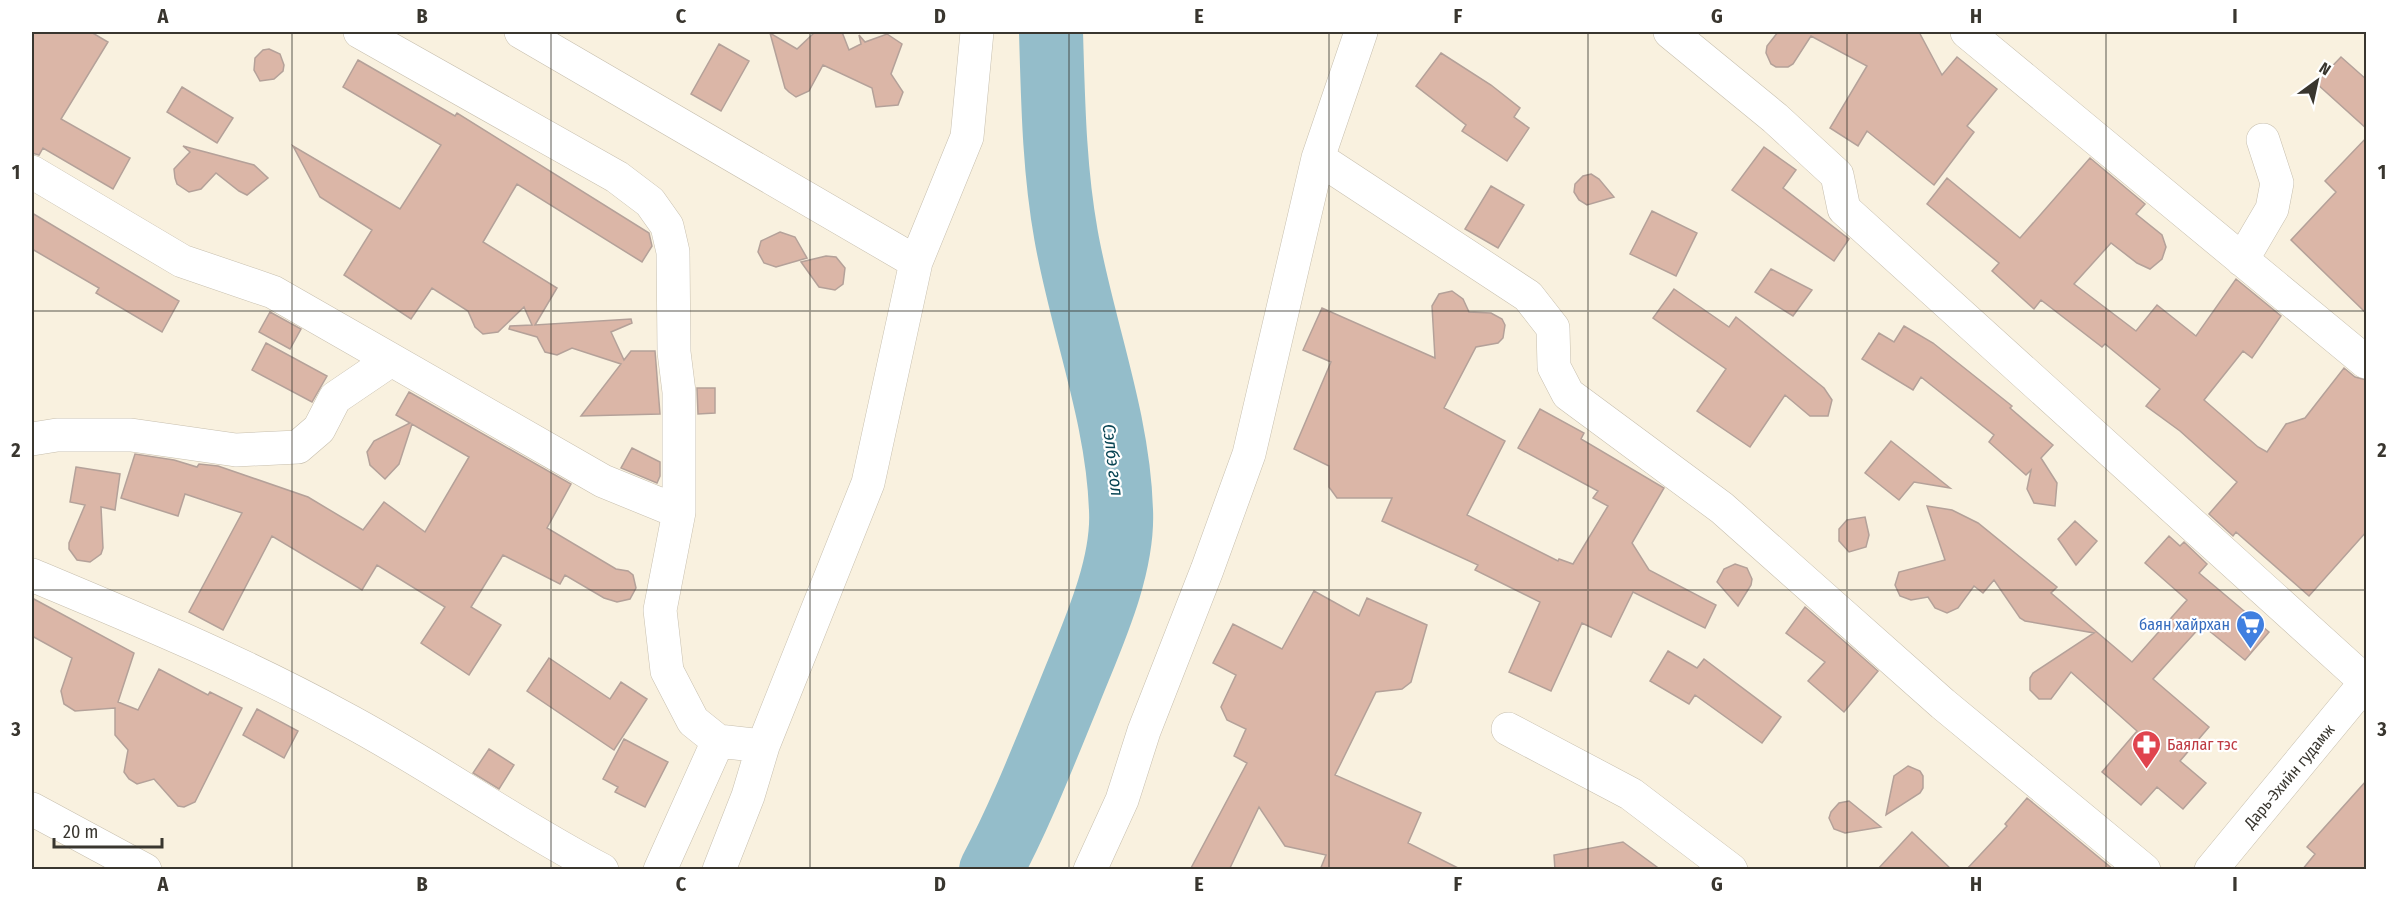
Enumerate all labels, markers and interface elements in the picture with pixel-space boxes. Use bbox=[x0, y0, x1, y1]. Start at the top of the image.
text: A bbox=[157, 4, 170, 28]
text: B bbox=[416, 4, 428, 28]
text: C bbox=[676, 4, 687, 28]
text: D bbox=[934, 4, 946, 28]
text: E bbox=[1194, 4, 1204, 28]
text: F bbox=[1454, 4, 1463, 28]
text: G bbox=[1711, 4, 1723, 28]
text: H bbox=[1970, 4, 1982, 28]
text: I bbox=[2232, 4, 2238, 28]
north arrow bbox=[2287, 51, 2347, 111]
text: N bbox=[2316, 58, 2334, 79]
text: 1 bbox=[12, 160, 20, 184]
text: 1 bbox=[2378, 160, 2386, 184]
water label: Сэлбэ гол bbox=[1098, 423, 1128, 497]
text: 2 bbox=[10, 438, 21, 462]
text: 2 bbox=[2376, 438, 2387, 462]
supermarket icon: баян хайрхан bbox=[2235, 608, 2267, 650]
place label: баян хайрхан bbox=[2139, 615, 2230, 634]
text: 3 bbox=[10, 717, 21, 741]
text: 3 bbox=[2376, 717, 2387, 741]
street label: Дарь-Эхийн гудамж bbox=[2240, 720, 2339, 833]
pharmacy icon: Баялаг тэс bbox=[2130, 728, 2162, 770]
place label: Баялаг тэс bbox=[2167, 735, 2238, 754]
scale bar bbox=[54, 811, 162, 849]
text: 20 m bbox=[63, 821, 98, 843]
text: A bbox=[157, 872, 170, 896]
text: B bbox=[416, 872, 428, 896]
text: C bbox=[676, 872, 687, 896]
text: D bbox=[934, 872, 946, 896]
text: E bbox=[1194, 872, 1204, 896]
text: F bbox=[1454, 872, 1463, 896]
text: G bbox=[1711, 872, 1723, 896]
text: H bbox=[1970, 872, 1982, 896]
text: I bbox=[2232, 872, 2238, 896]

